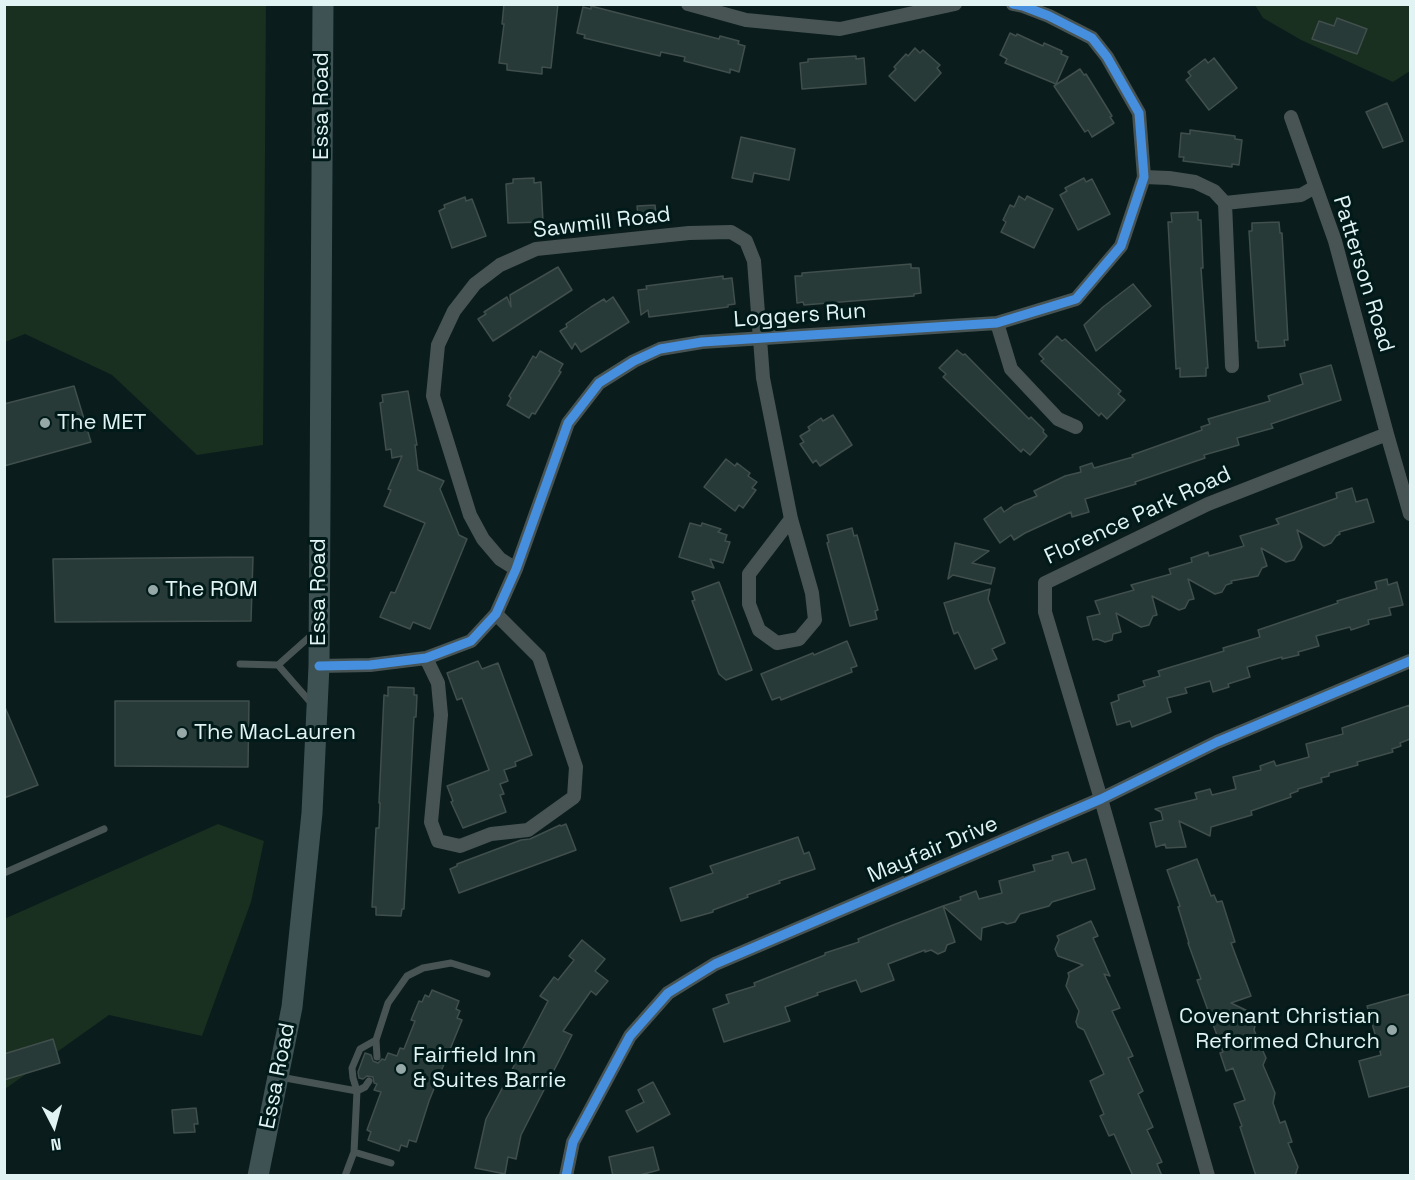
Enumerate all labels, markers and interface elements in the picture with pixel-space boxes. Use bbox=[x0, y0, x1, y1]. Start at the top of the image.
street label: Essa Road bbox=[309, 52, 335, 160]
street label: Patterson Road bbox=[1327, 193, 1399, 355]
street label: Sawmill Road bbox=[532, 201, 672, 245]
street label: Loggers Run bbox=[733, 298, 867, 334]
place label: The MET bbox=[57, 410, 146, 436]
marker: The MET bbox=[38, 416, 52, 430]
street label: Florence Park Road bbox=[1041, 461, 1235, 571]
street label: Essa Road bbox=[306, 538, 332, 646]
place label: The ROM bbox=[165, 577, 258, 603]
marker: The ROM bbox=[146, 583, 160, 597]
place label: The MacLauren bbox=[194, 720, 356, 746]
marker: The MacLauren bbox=[175, 726, 189, 740]
street label: Mayfair Drive bbox=[864, 811, 1002, 889]
place label: Covenant Christian Reformed Church bbox=[1179, 1004, 1380, 1056]
street label: Essa Road bbox=[255, 1021, 301, 1131]
marker: Covenant Christian Reformed Church bbox=[1385, 1023, 1399, 1037]
place label: Fairfield Inn & Suites Barrie bbox=[413, 1043, 566, 1094]
marker: Fairfield Inn & Suites Barrie bbox=[394, 1062, 408, 1076]
north arrow bbox=[24, 1096, 84, 1156]
text: N bbox=[50, 1133, 62, 1155]

